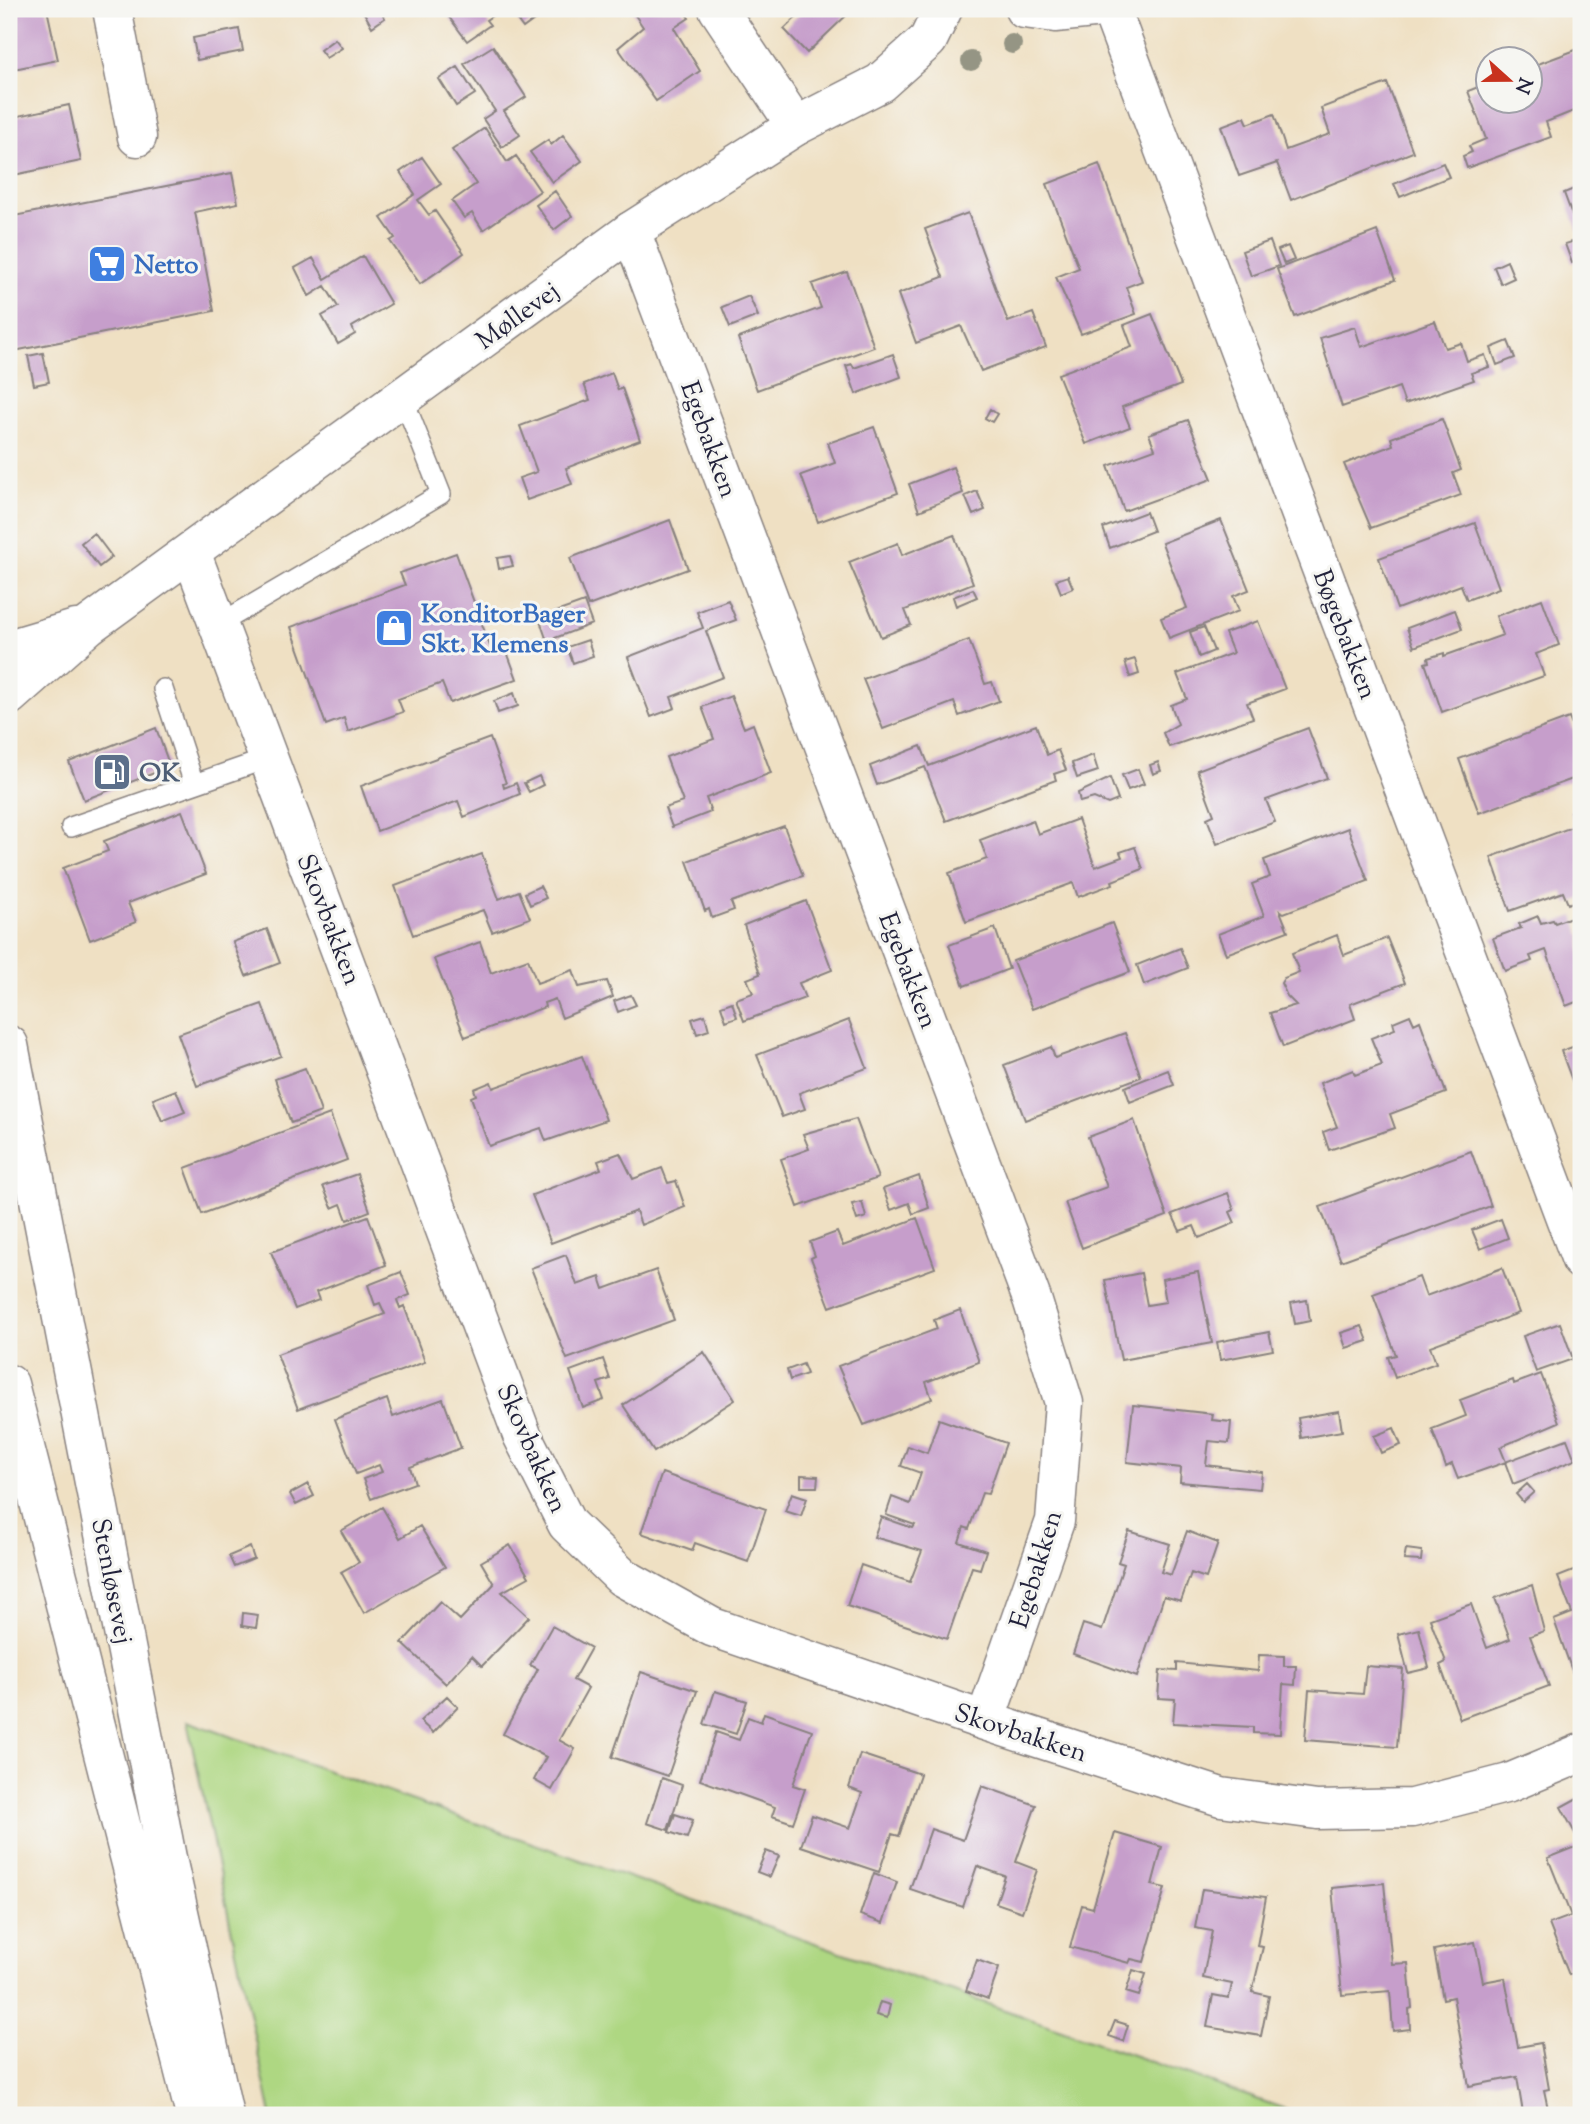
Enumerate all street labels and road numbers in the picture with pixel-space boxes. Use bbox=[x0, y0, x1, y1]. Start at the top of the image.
street label: Møllevej bbox=[469, 274, 568, 360]
street label: Egebakken bbox=[669, 376, 746, 503]
street label: Bøgebakken bbox=[1302, 565, 1385, 705]
street label: Skovbakken bbox=[286, 849, 370, 991]
street label: Egebakken bbox=[868, 907, 946, 1034]
street label: Skovbakken bbox=[486, 1379, 576, 1519]
street label: Egebakken bbox=[1002, 1506, 1073, 1633]
street label: Stenløsevej bbox=[80, 1516, 141, 1647]
street label: Skovbakken bbox=[949, 1696, 1091, 1773]

